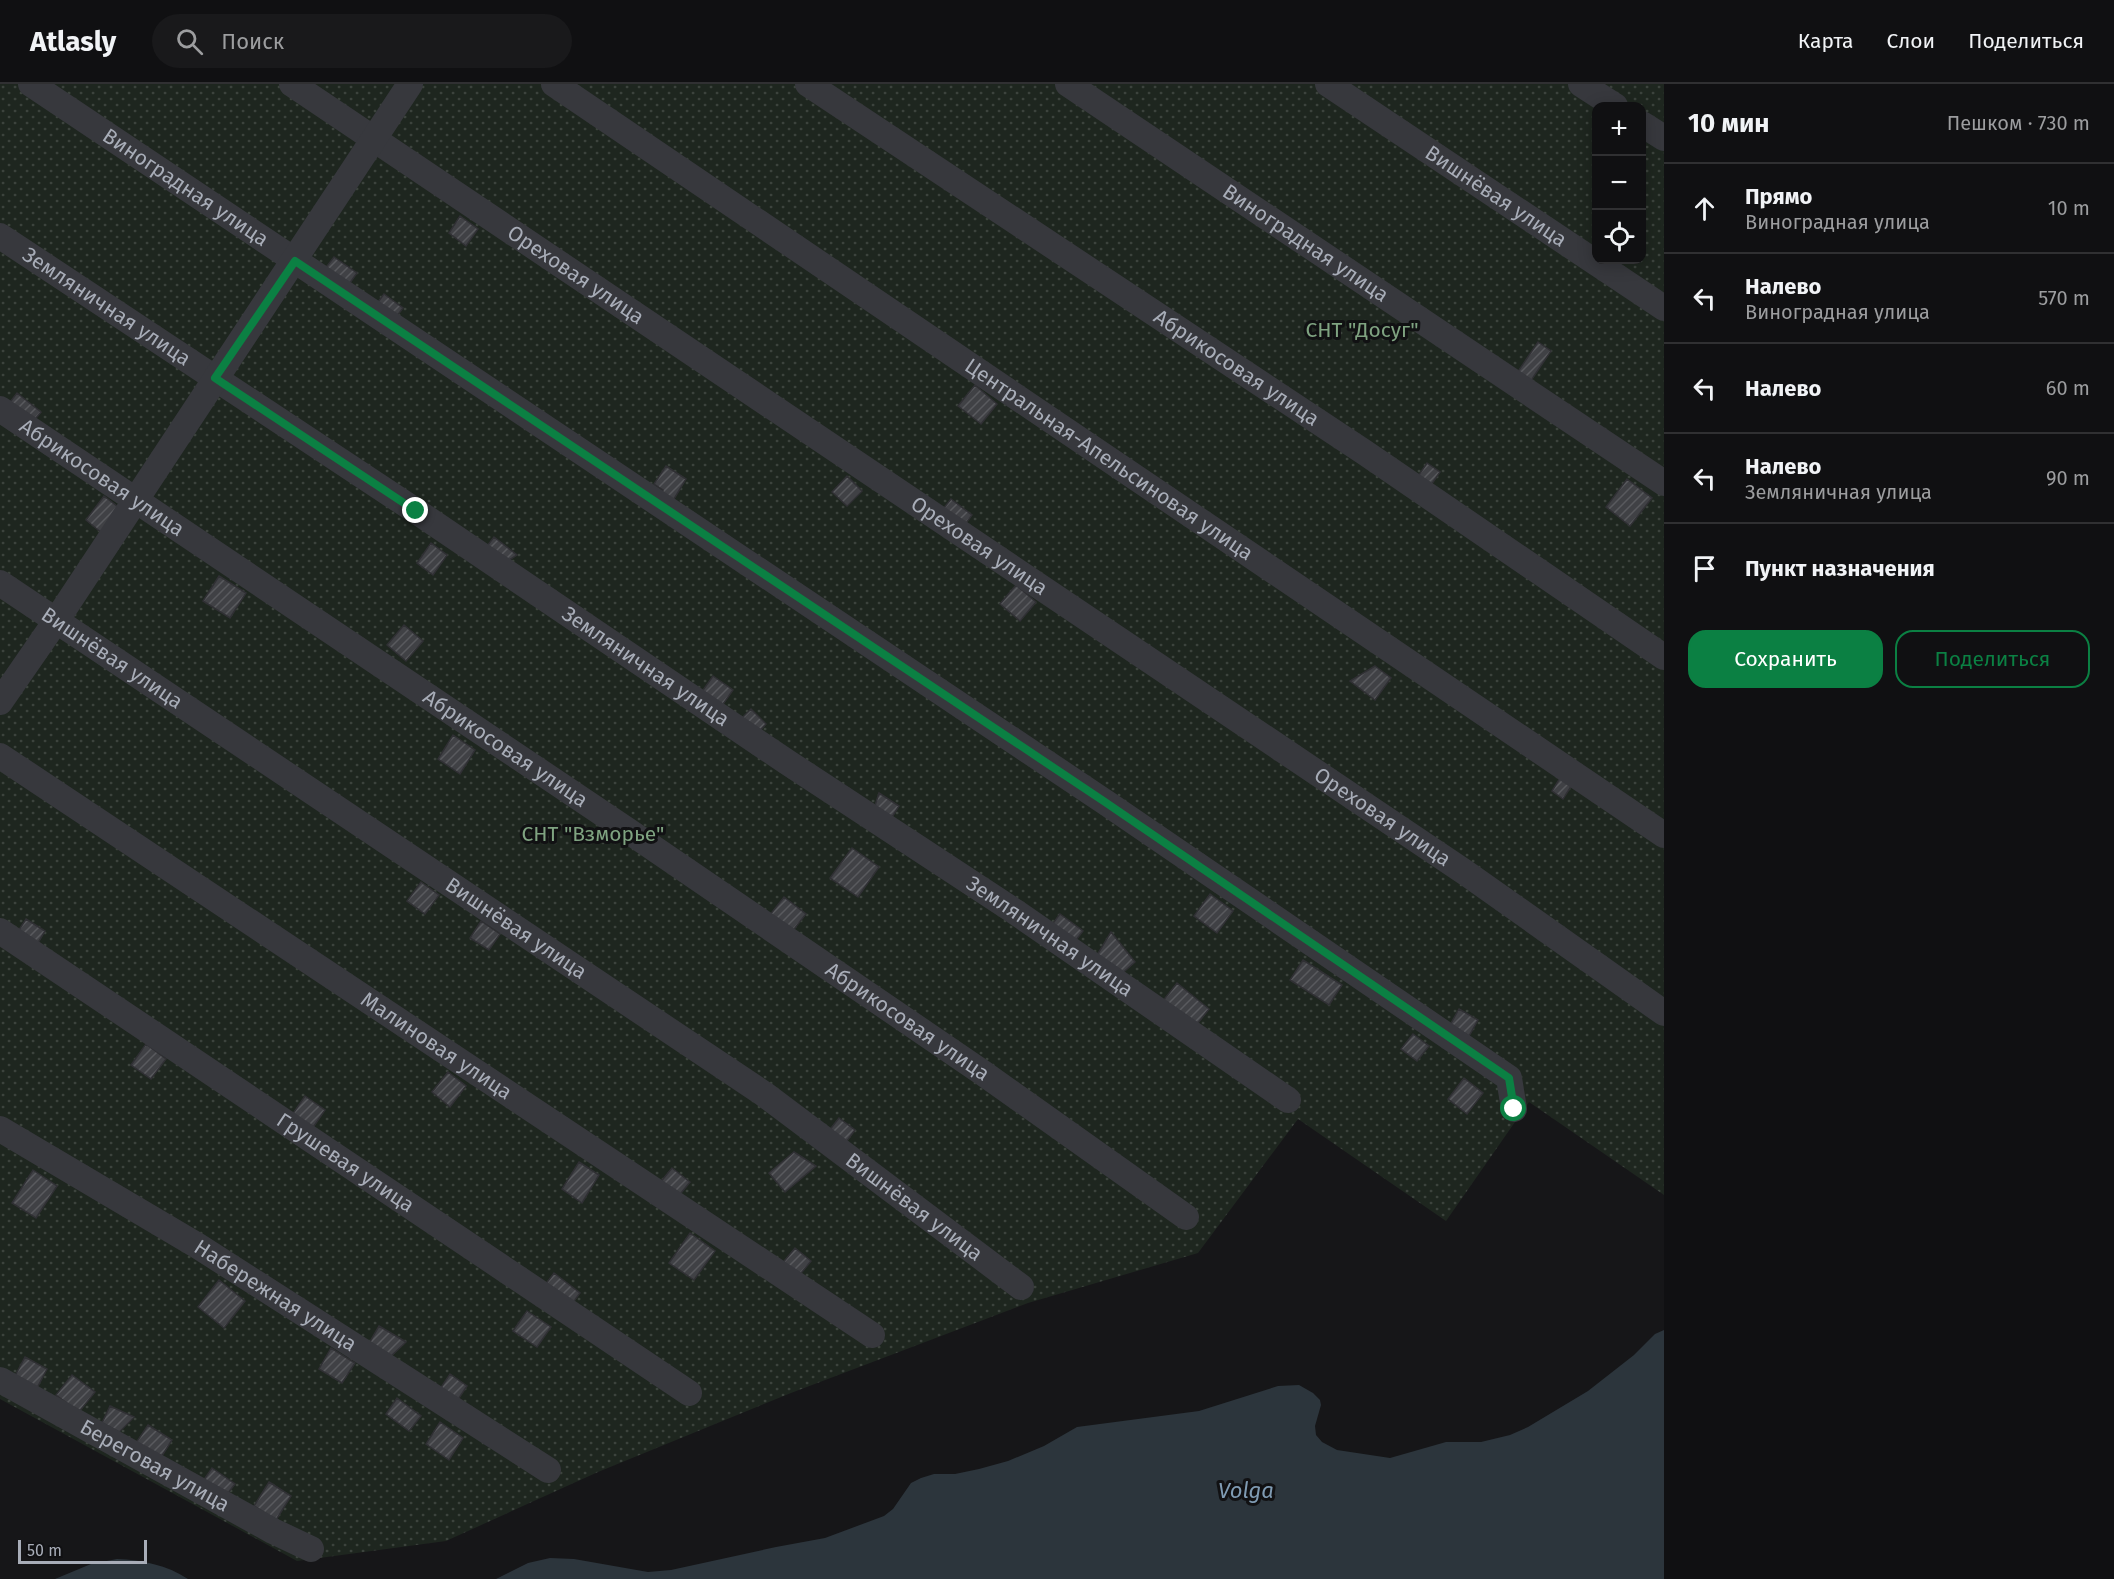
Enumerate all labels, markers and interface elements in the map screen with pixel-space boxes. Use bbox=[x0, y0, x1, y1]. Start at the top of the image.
search box bbox=[152, 14, 572, 68]
text: Atlasly bbox=[30, 25, 116, 58]
icon: search bbox=[173, 25, 206, 58]
text: Поиск bbox=[221, 28, 284, 55]
text: Карта bbox=[1798, 28, 1854, 54]
text: Слои bbox=[1887, 28, 1935, 54]
text: Поделиться bbox=[1968, 28, 2084, 54]
map controls bbox=[1592, 102, 1646, 264]
button: + bbox=[1592, 102, 1646, 156]
text: 10 мин bbox=[1688, 108, 1770, 139]
text: Пешком · 730 m bbox=[1947, 111, 2090, 135]
street label: Виноградная улица bbox=[98, 123, 274, 252]
street label: Вишнёвая улица bbox=[1420, 140, 1572, 253]
button: − bbox=[1592, 156, 1646, 210]
street label: Виноградная улица bbox=[1218, 178, 1394, 308]
text: Прямо bbox=[1745, 183, 1812, 210]
icon: ahead bbox=[1688, 192, 1721, 225]
text: 10 m bbox=[2048, 196, 2090, 220]
button: locate bbox=[1592, 210, 1646, 264]
text: Виноградная улица bbox=[1745, 210, 1930, 234]
street label: Ореховая улица bbox=[502, 220, 649, 330]
street label: Земляничная улица bbox=[18, 242, 196, 372]
text: Налево bbox=[1745, 273, 1821, 300]
icon: left bbox=[1688, 282, 1721, 315]
text: 570 m bbox=[2038, 286, 2090, 310]
text: Виноградная улица bbox=[1745, 300, 1930, 324]
street label: Абрикосовая улица bbox=[1149, 304, 1324, 432]
park label: СНТ "Досуг" bbox=[1305, 317, 1419, 343]
street label: Центральная-Апельсиновая улица bbox=[960, 353, 1258, 566]
icon: left bbox=[1688, 372, 1721, 405]
text: Налево bbox=[1745, 375, 1821, 402]
text: 60 m bbox=[2046, 376, 2090, 400]
street label: Абрикосовая улица bbox=[15, 413, 189, 542]
text: Налево bbox=[1745, 453, 1821, 480]
icon: left bbox=[1688, 462, 1721, 495]
text: 90 m bbox=[2046, 466, 2090, 490]
text: Земляничная улица bbox=[1745, 480, 1932, 504]
street label: Ореховая улица bbox=[906, 491, 1053, 601]
route end bbox=[402, 497, 428, 523]
icon: arrive bbox=[1688, 552, 1721, 585]
text: Пункт назначения bbox=[1745, 555, 1935, 582]
street label: Вишнёвая улица bbox=[36, 601, 188, 715]
street label: Земляничная улица bbox=[557, 601, 734, 732]
button: Сохранить bbox=[1688, 630, 1883, 688]
button: Поделиться bbox=[1895, 630, 2090, 688]
street label: Абрикосовая улица bbox=[418, 684, 593, 813]
street label: Ореховая улица bbox=[1309, 762, 1456, 872]
park label: СНТ "Взморье" bbox=[522, 821, 664, 847]
street label: Земляничная улица bbox=[961, 870, 1138, 1002]
street label: Вишнёвая улица bbox=[440, 872, 592, 985]
street label: Абрикосовая улица bbox=[821, 956, 995, 1087]
street label: Малиновая улица bbox=[356, 986, 517, 1105]
route start bbox=[1500, 1095, 1526, 1121]
street label: Грушевая улица bbox=[272, 1107, 419, 1218]
street label: Вишнёвая улица bbox=[841, 1147, 988, 1267]
street label: Набережная улица bbox=[189, 1234, 362, 1357]
street label: Береговая улица bbox=[75, 1414, 234, 1517]
water label: Volga bbox=[1218, 1477, 1274, 1504]
scale bar bbox=[18, 1537, 147, 1564]
text: 50 m bbox=[27, 1541, 62, 1560]

